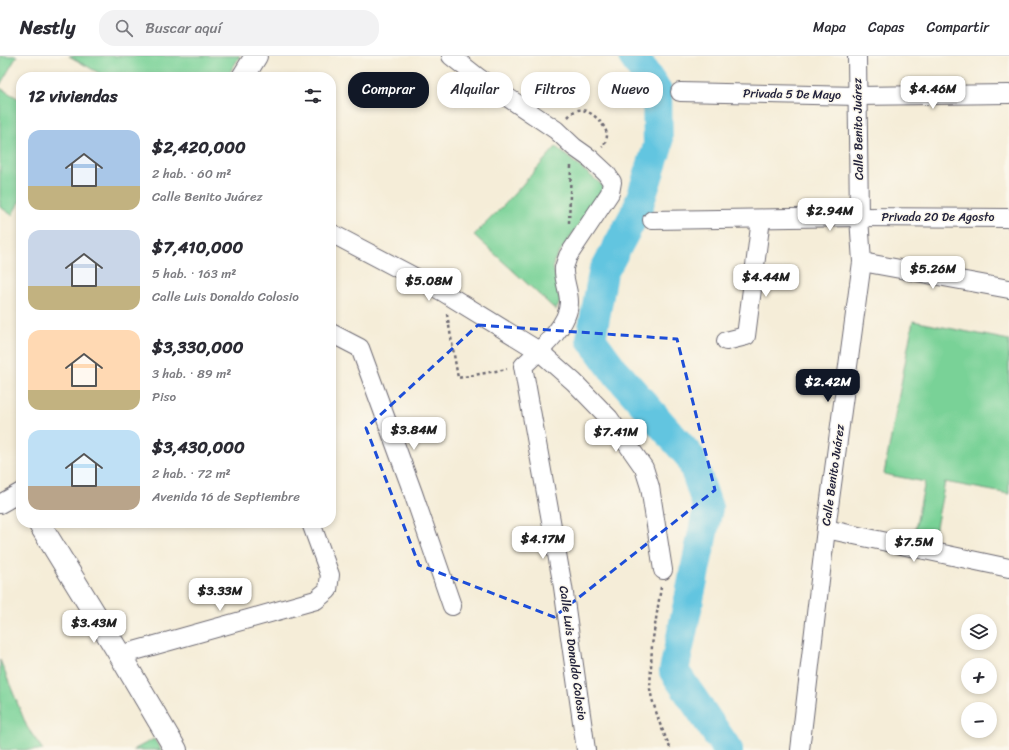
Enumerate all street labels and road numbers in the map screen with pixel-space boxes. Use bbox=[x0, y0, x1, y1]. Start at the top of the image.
street label: Calle Benito Juárez bbox=[846, 77, 870, 180]
street label: Privada 5 De Mayo bbox=[743, 82, 841, 106]
street label: Privada 20 De Agosto bbox=[881, 206, 995, 228]
street label: Calle Benito Juárez bbox=[815, 423, 851, 527]
street label: Calle Luis Donaldo Colosio bbox=[553, 584, 593, 722]

